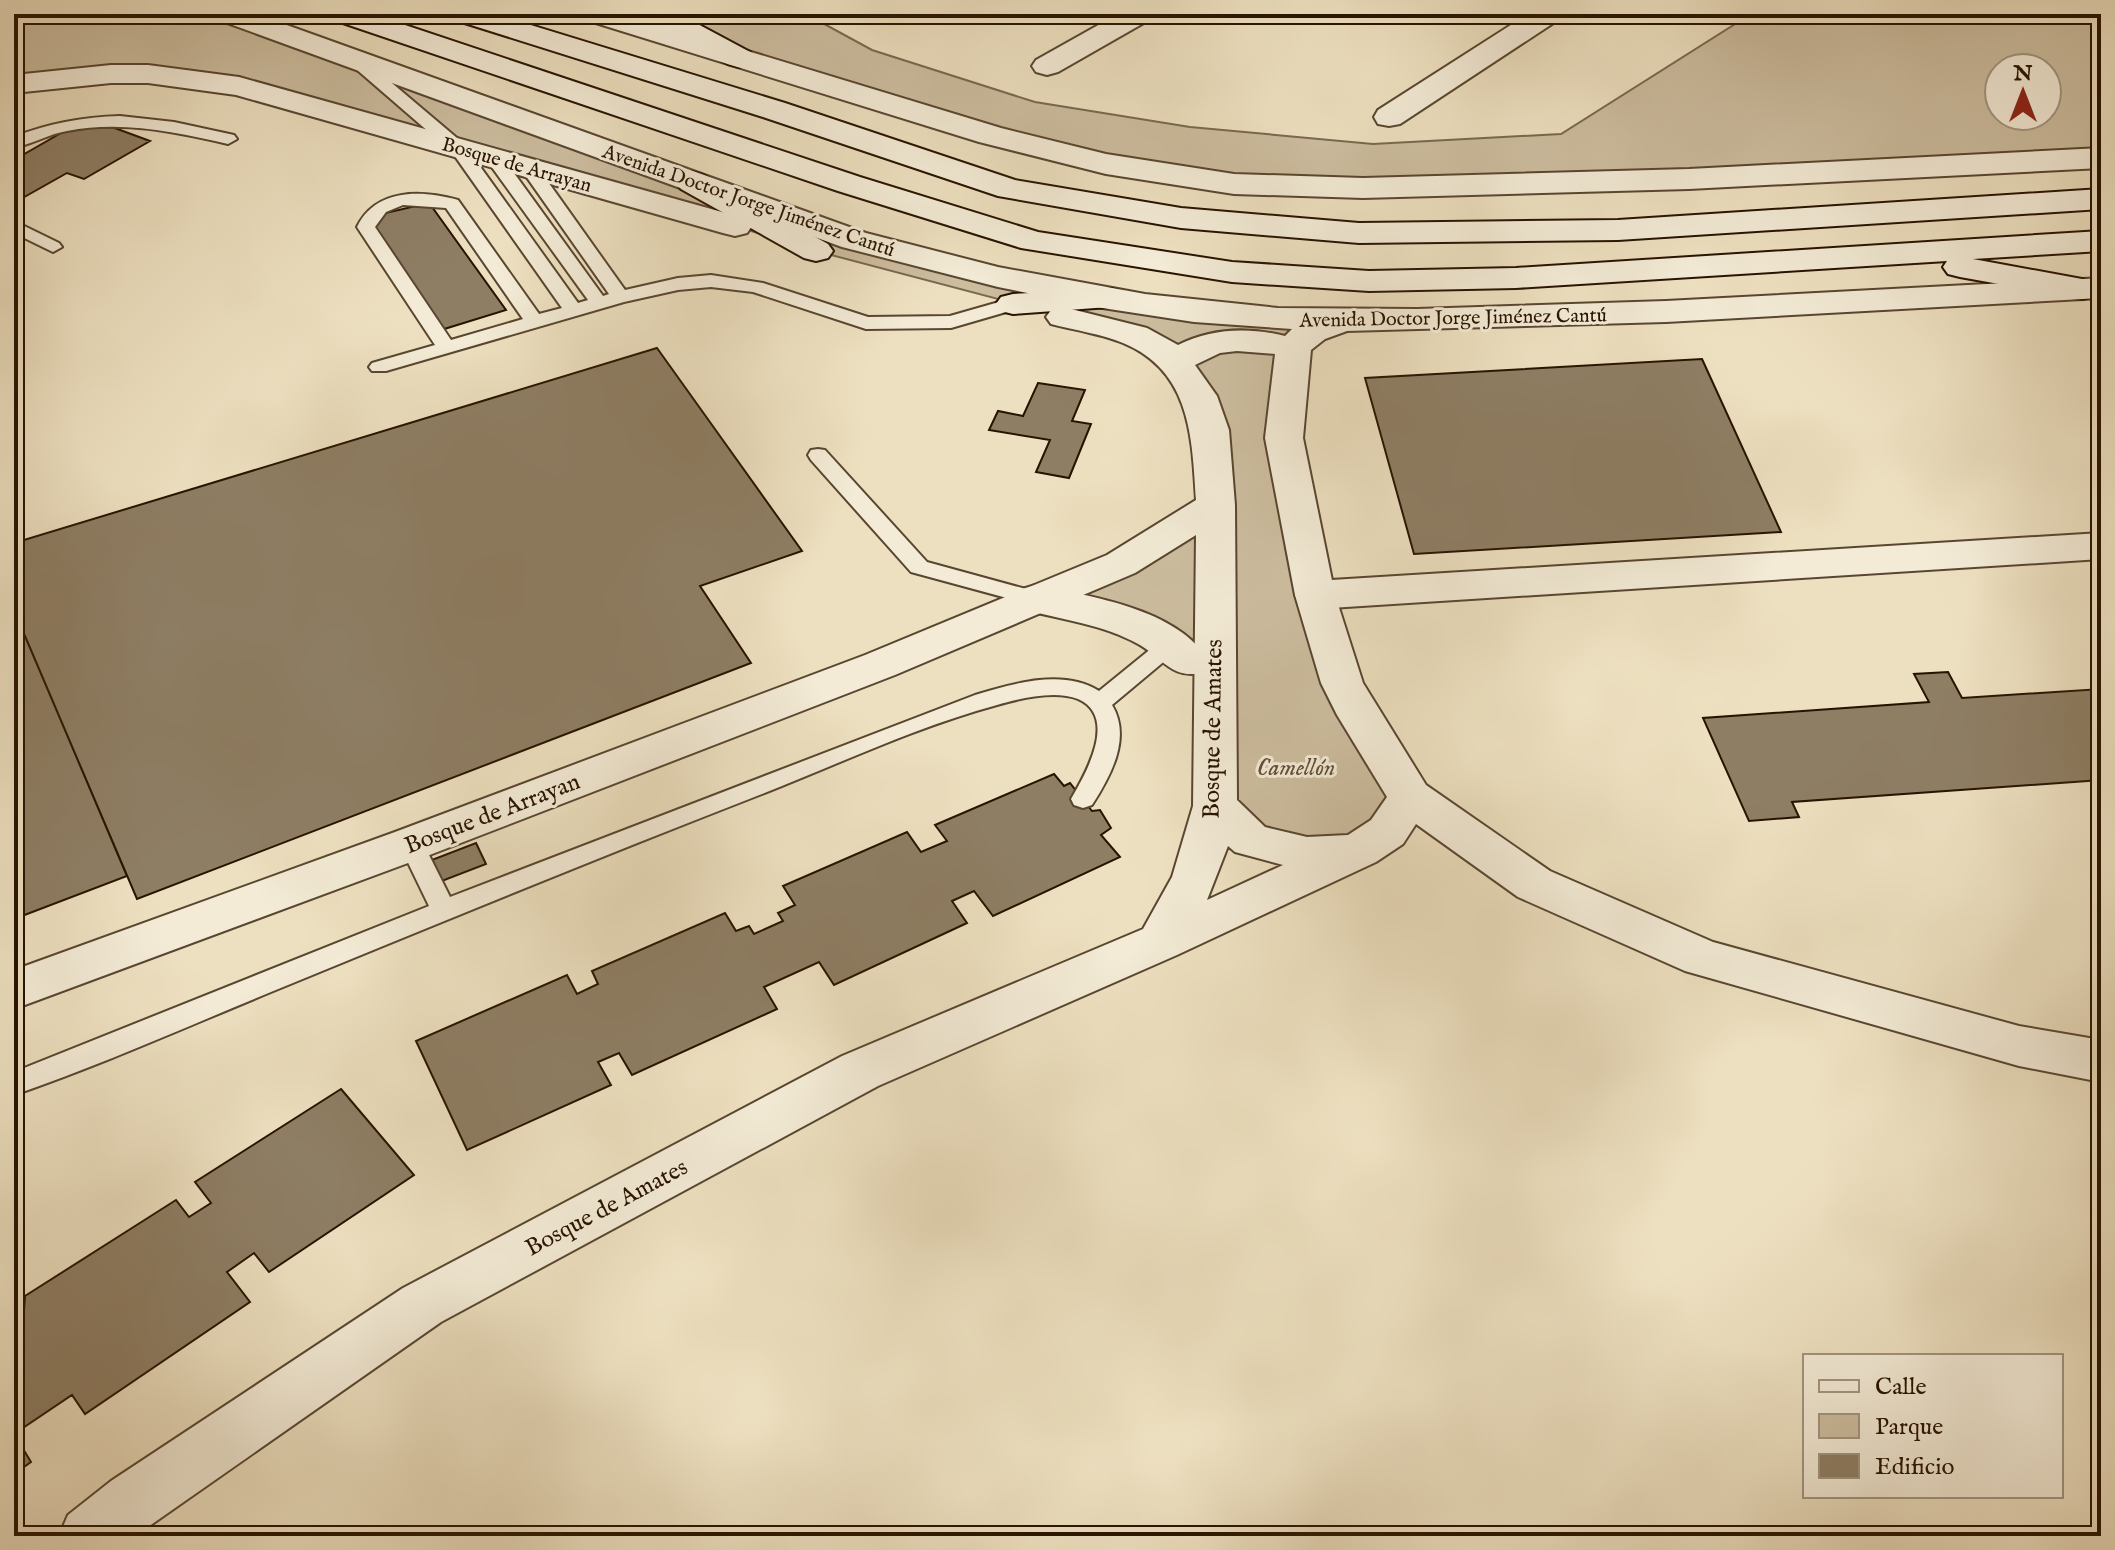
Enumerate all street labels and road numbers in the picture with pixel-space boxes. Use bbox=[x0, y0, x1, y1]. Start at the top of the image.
street label: Bosque de Arrayan bbox=[439, 132, 595, 199]
street label: Avenida Doctor Jorge Jiménez Cantú bbox=[598, 139, 898, 263]
street label: Avenida Doctor Jorge Jiménez Cantú bbox=[1298, 303, 1607, 334]
street label: Bosque de Amates bbox=[1196, 639, 1231, 819]
street label: Bosque de Arrayan bbox=[400, 767, 585, 862]
street label: Bosque de Amates bbox=[520, 1152, 693, 1264]

